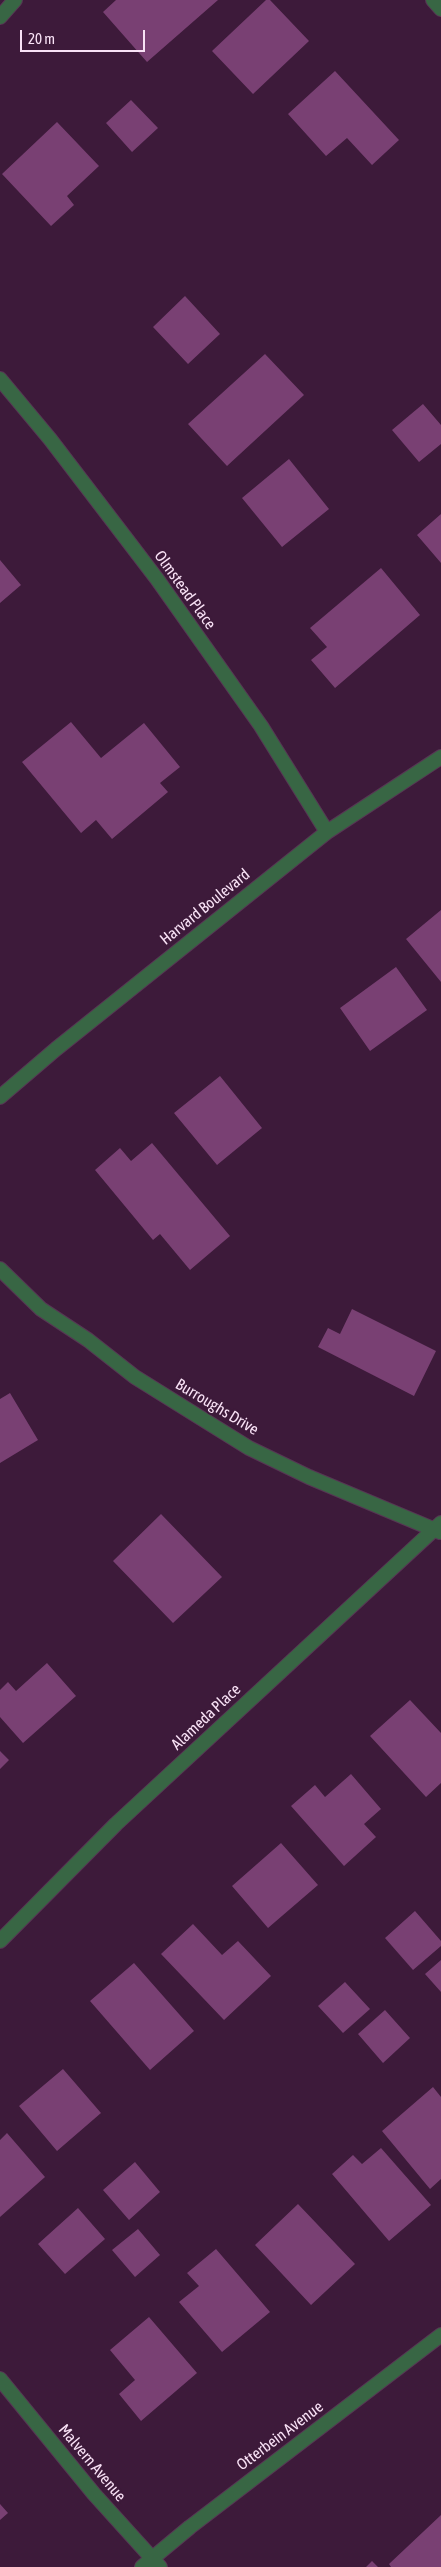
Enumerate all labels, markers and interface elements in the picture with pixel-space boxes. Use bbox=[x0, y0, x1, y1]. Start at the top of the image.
scale bar bbox=[22, 20, 148, 52]
text: 20 m bbox=[28, 30, 55, 47]
street label: Olmstead Place bbox=[150, 547, 220, 633]
street label: Harvard Boulevard bbox=[156, 865, 254, 949]
street label: Burroughs Drive bbox=[172, 1375, 262, 1439]
street label: Alameda Place bbox=[167, 1680, 245, 1754]
street label: Otterbein Avenue bbox=[233, 2397, 327, 2475]
street label: Malvern Avenue bbox=[54, 2420, 130, 2506]

